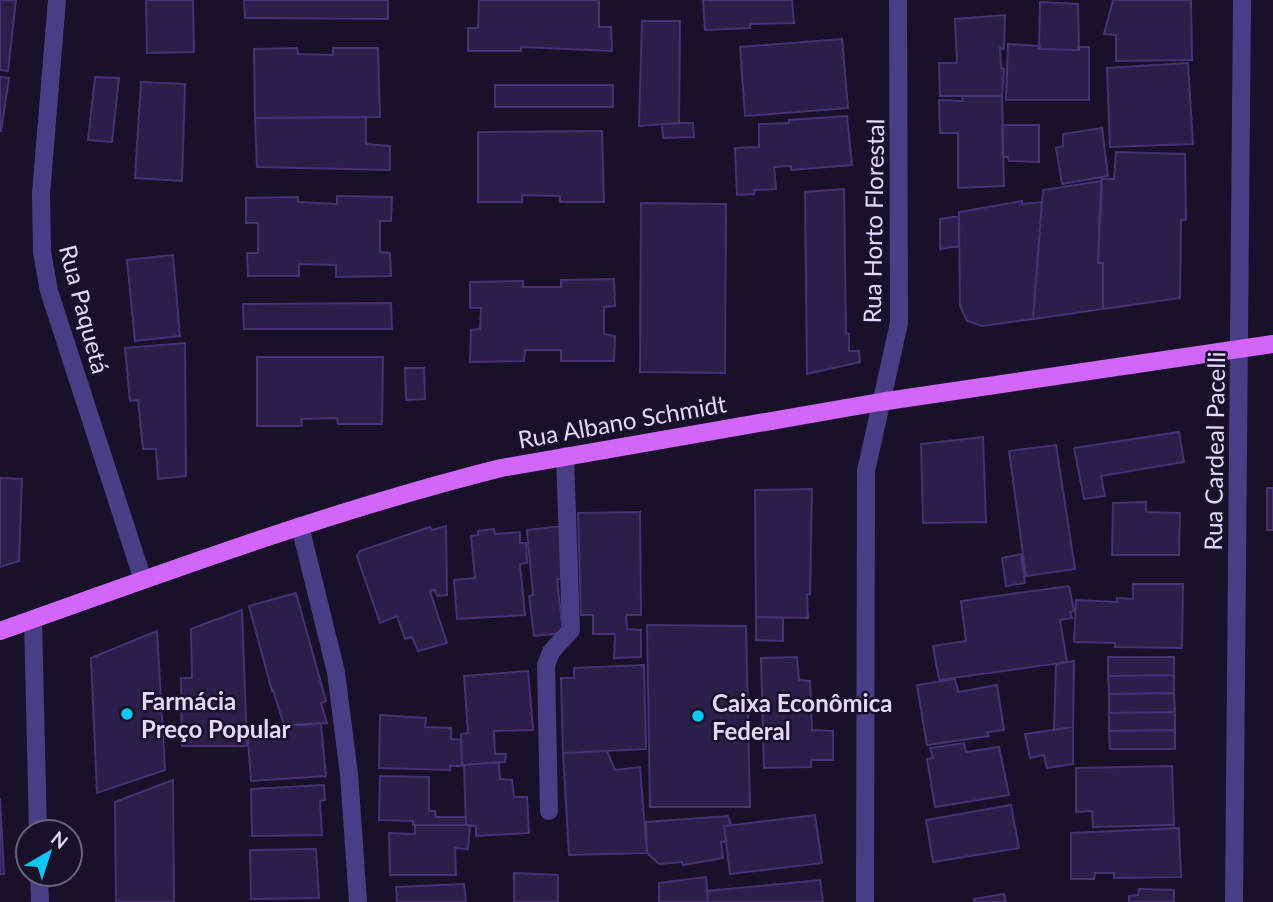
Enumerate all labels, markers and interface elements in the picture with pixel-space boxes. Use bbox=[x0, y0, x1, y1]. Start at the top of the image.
street label: Rua Horto Florestal bbox=[857, 118, 889, 324]
street label: Rua Paquetá bbox=[54, 242, 116, 376]
street label: Rua Cardeal Pacelli bbox=[1198, 351, 1230, 551]
street label: Rua Albano Schmidt bbox=[516, 388, 729, 454]
place label: Farmácia Preço Popular bbox=[141, 686, 290, 743]
place label: Caixa Econômica Federal bbox=[712, 688, 892, 745]
marker: Farmácia Preço Popular bbox=[119, 706, 135, 722]
marker: Caixa Econômica Federal bbox=[690, 708, 706, 724]
north arrow bbox=[14, 818, 84, 888]
text: N bbox=[47, 826, 73, 853]

